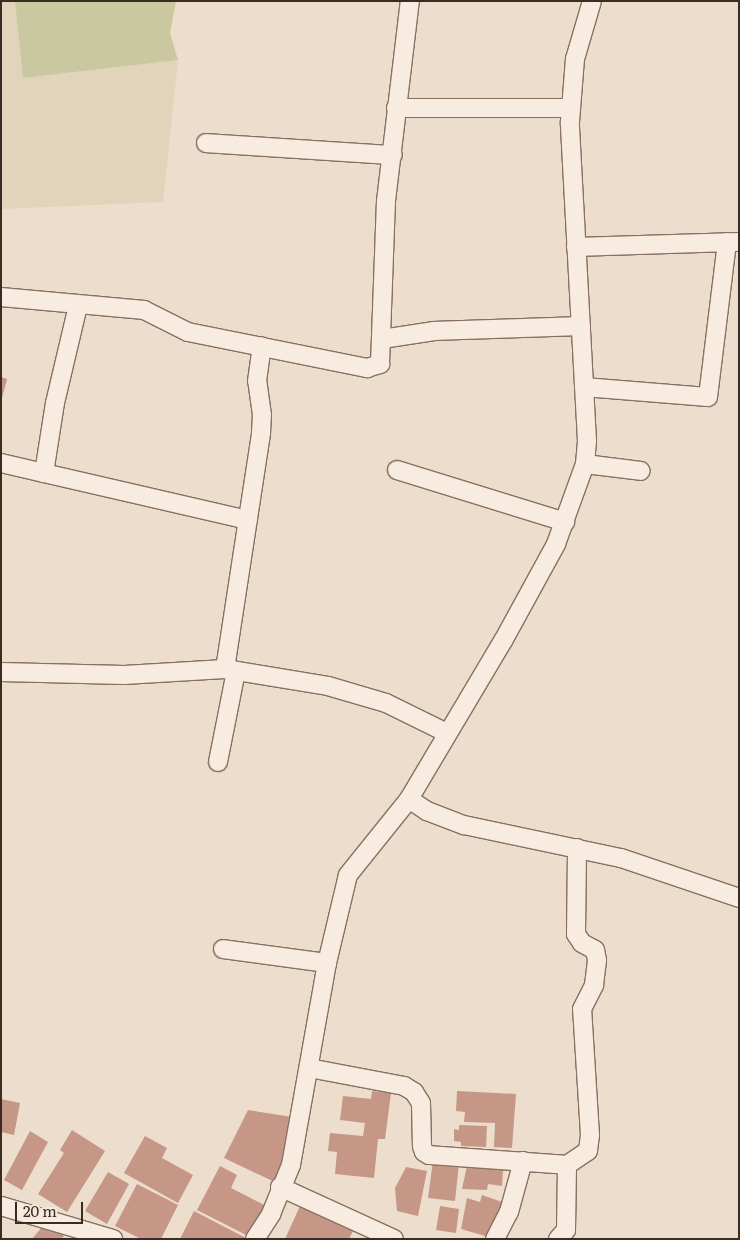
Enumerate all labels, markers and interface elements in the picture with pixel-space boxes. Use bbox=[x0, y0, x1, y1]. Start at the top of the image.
scale bar bbox=[18, 1192, 85, 1224]
text: 20 m bbox=[23, 1199, 57, 1222]

